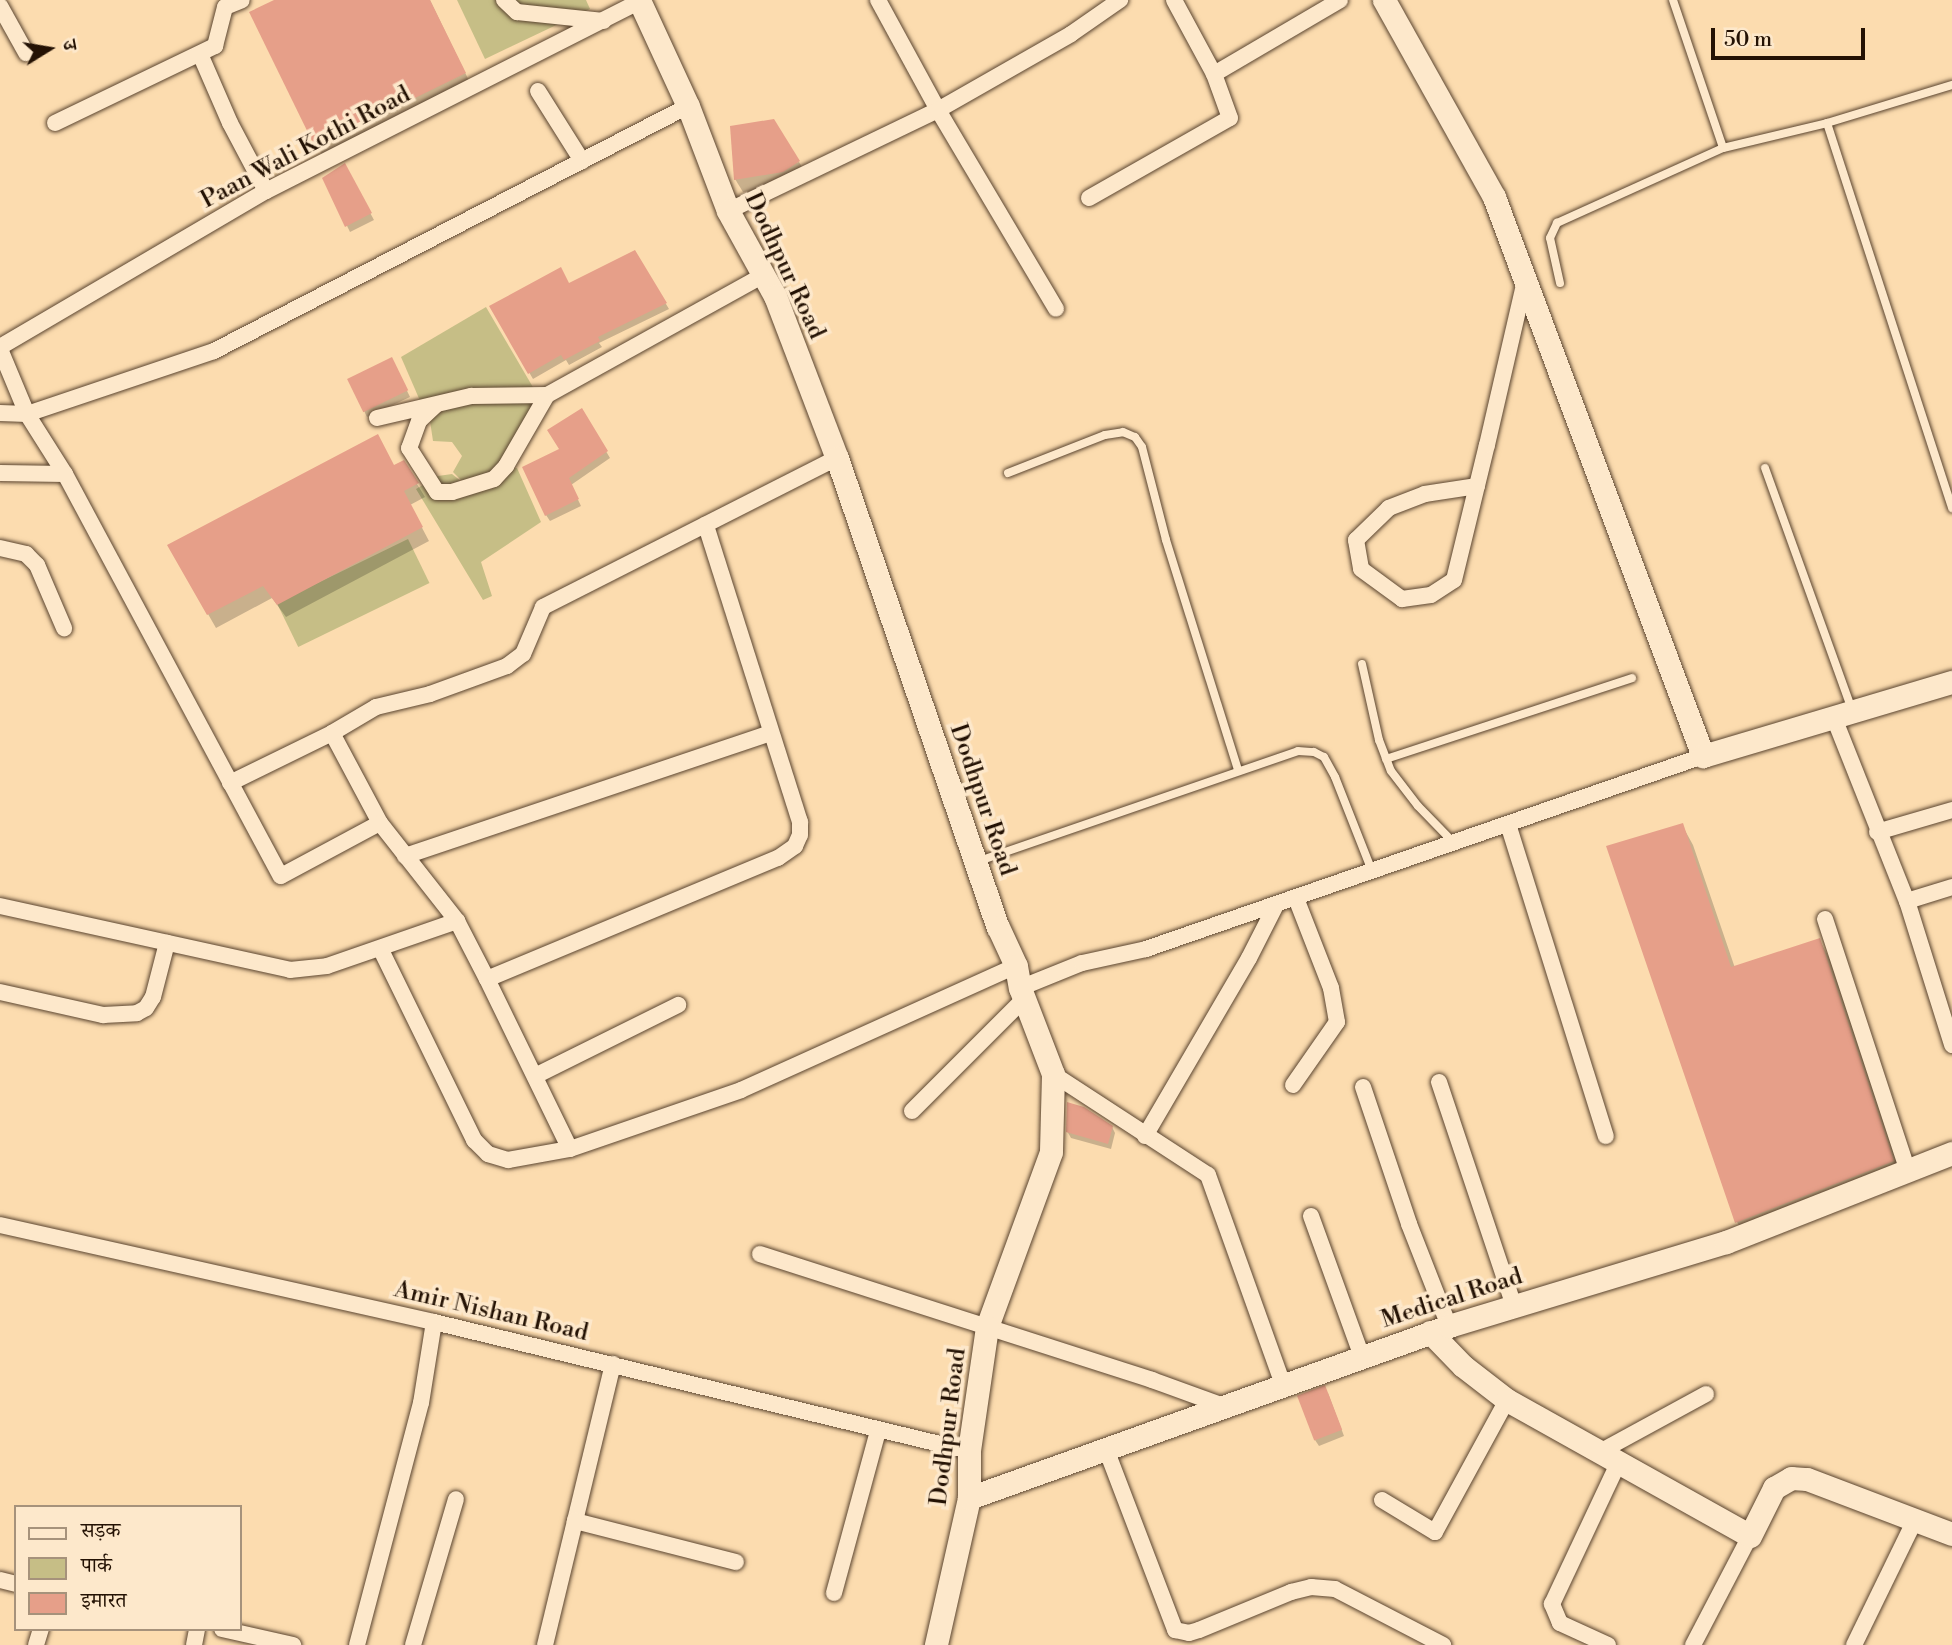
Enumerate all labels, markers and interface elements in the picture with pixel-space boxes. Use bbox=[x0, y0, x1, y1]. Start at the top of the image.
north arrow bbox=[14, 14, 84, 84]
scale bar bbox=[1714, 14, 1868, 58]
text: 50 m bbox=[1724, 27, 1772, 53]
text: उ bbox=[57, 38, 82, 52]
street label: Paan Wali Kothi Road bbox=[196, 81, 416, 215]
street label: Dodhpur Road bbox=[737, 188, 831, 344]
street label: Dodhpur Road bbox=[943, 720, 1021, 880]
street label: Medical Road bbox=[1378, 1263, 1526, 1335]
street label: Amir Nishan Road bbox=[391, 1276, 591, 1348]
street label: Dodhpur Road bbox=[925, 1347, 973, 1507]
legend bbox=[14, 1505, 242, 1631]
text: सड़क bbox=[81, 1518, 120, 1544]
text: पार्क bbox=[81, 1553, 112, 1579]
text: इमारत bbox=[81, 1588, 127, 1614]

